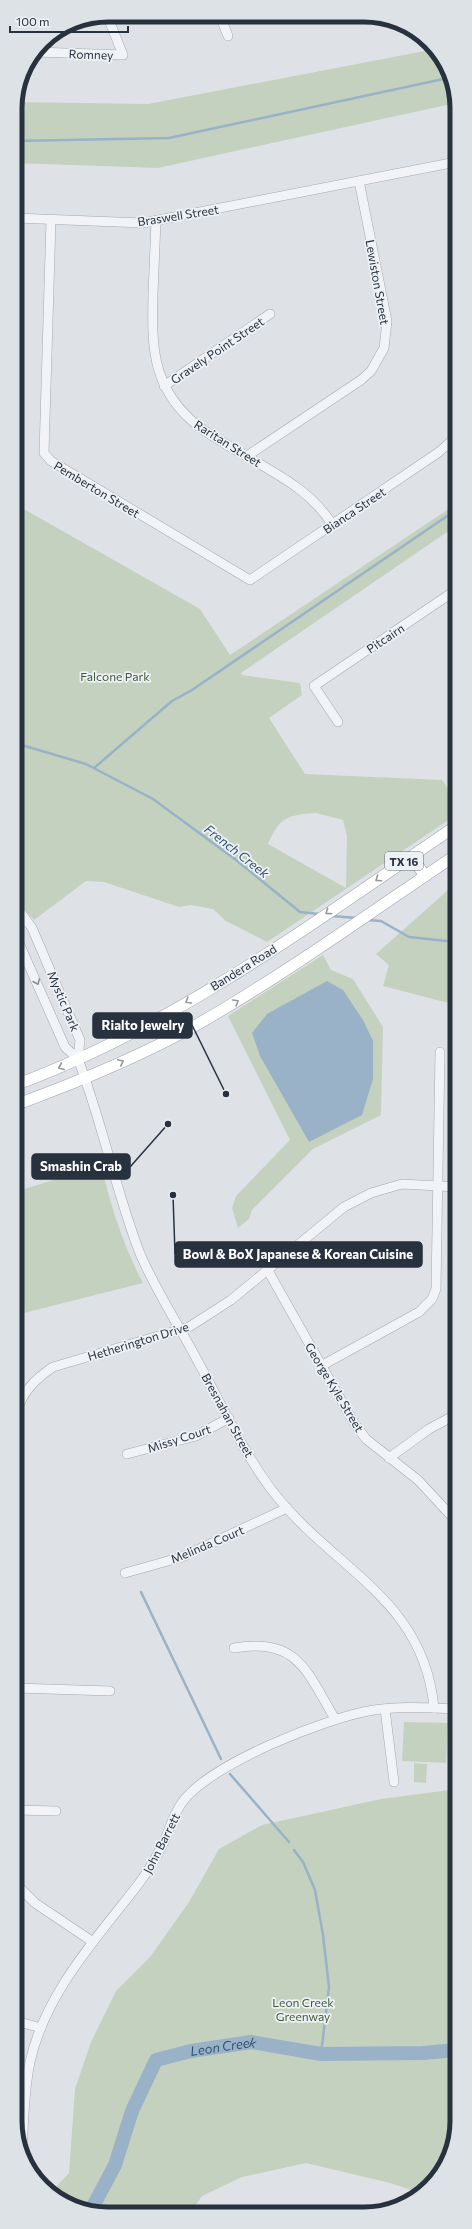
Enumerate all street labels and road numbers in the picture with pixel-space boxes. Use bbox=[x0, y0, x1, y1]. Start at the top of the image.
street label: Romney bbox=[68, 46, 114, 62]
street label: Braswell Street bbox=[136, 202, 220, 228]
street label: Lewiston Street bbox=[364, 238, 392, 326]
street label: Gravely Point Street bbox=[168, 314, 266, 386]
street label: Raritan Street bbox=[192, 417, 264, 469]
street label: Pemberton Street bbox=[52, 458, 142, 520]
street label: Bianca Street bbox=[320, 484, 388, 536]
street label: Pitcairn bbox=[364, 620, 406, 656]
road number: TX 16 bbox=[385, 852, 423, 870]
street label: Bandera Road bbox=[207, 941, 279, 993]
street label: Mystic Park bbox=[45, 969, 83, 1034]
street label: Hetherington Drive bbox=[86, 1319, 190, 1363]
street label: George Kyle Street bbox=[303, 1340, 367, 1434]
street label: Bresnahan Street bbox=[199, 1371, 257, 1459]
street label: Missy Court bbox=[146, 1421, 212, 1455]
street label: Melinda Court bbox=[168, 1522, 246, 1566]
street label: John Barrett bbox=[140, 1810, 183, 1876]

